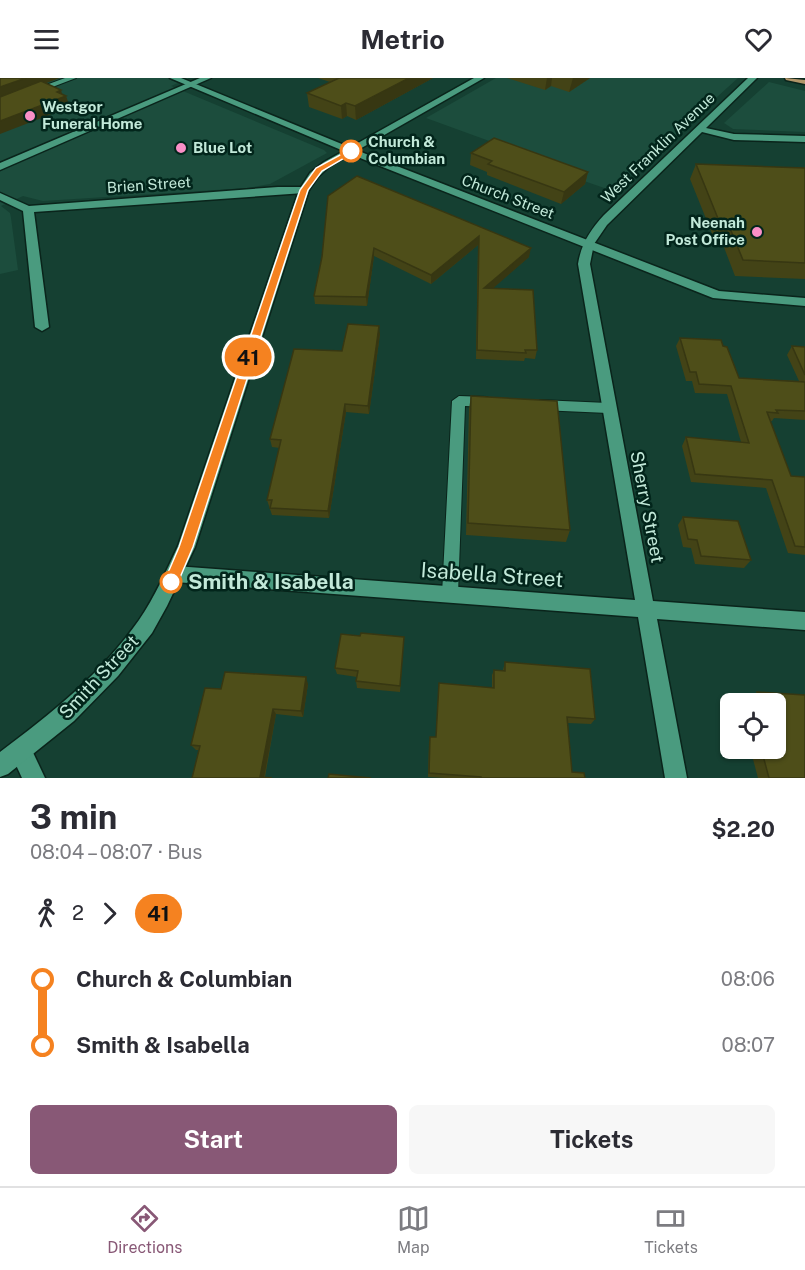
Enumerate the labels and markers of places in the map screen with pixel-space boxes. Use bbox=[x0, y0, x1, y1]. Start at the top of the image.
place label: Westgor Funeral Home bbox=[42, 98, 142, 132]
marker: Westgor Funeral Home bbox=[23, 109, 37, 123]
place label: Church & Columbian bbox=[368, 133, 445, 167]
place label: Blue Lot bbox=[193, 139, 252, 156]
marker: Church & Columbian bbox=[340, 140, 362, 162]
marker: Blue Lot bbox=[174, 141, 188, 155]
place label: Neenah Post Office bbox=[665, 214, 745, 248]
marker: Neenah Post Office bbox=[750, 225, 764, 239]
place label: Smith & Isabella bbox=[188, 569, 354, 594]
marker: Smith & Isabella bbox=[160, 571, 182, 593]

